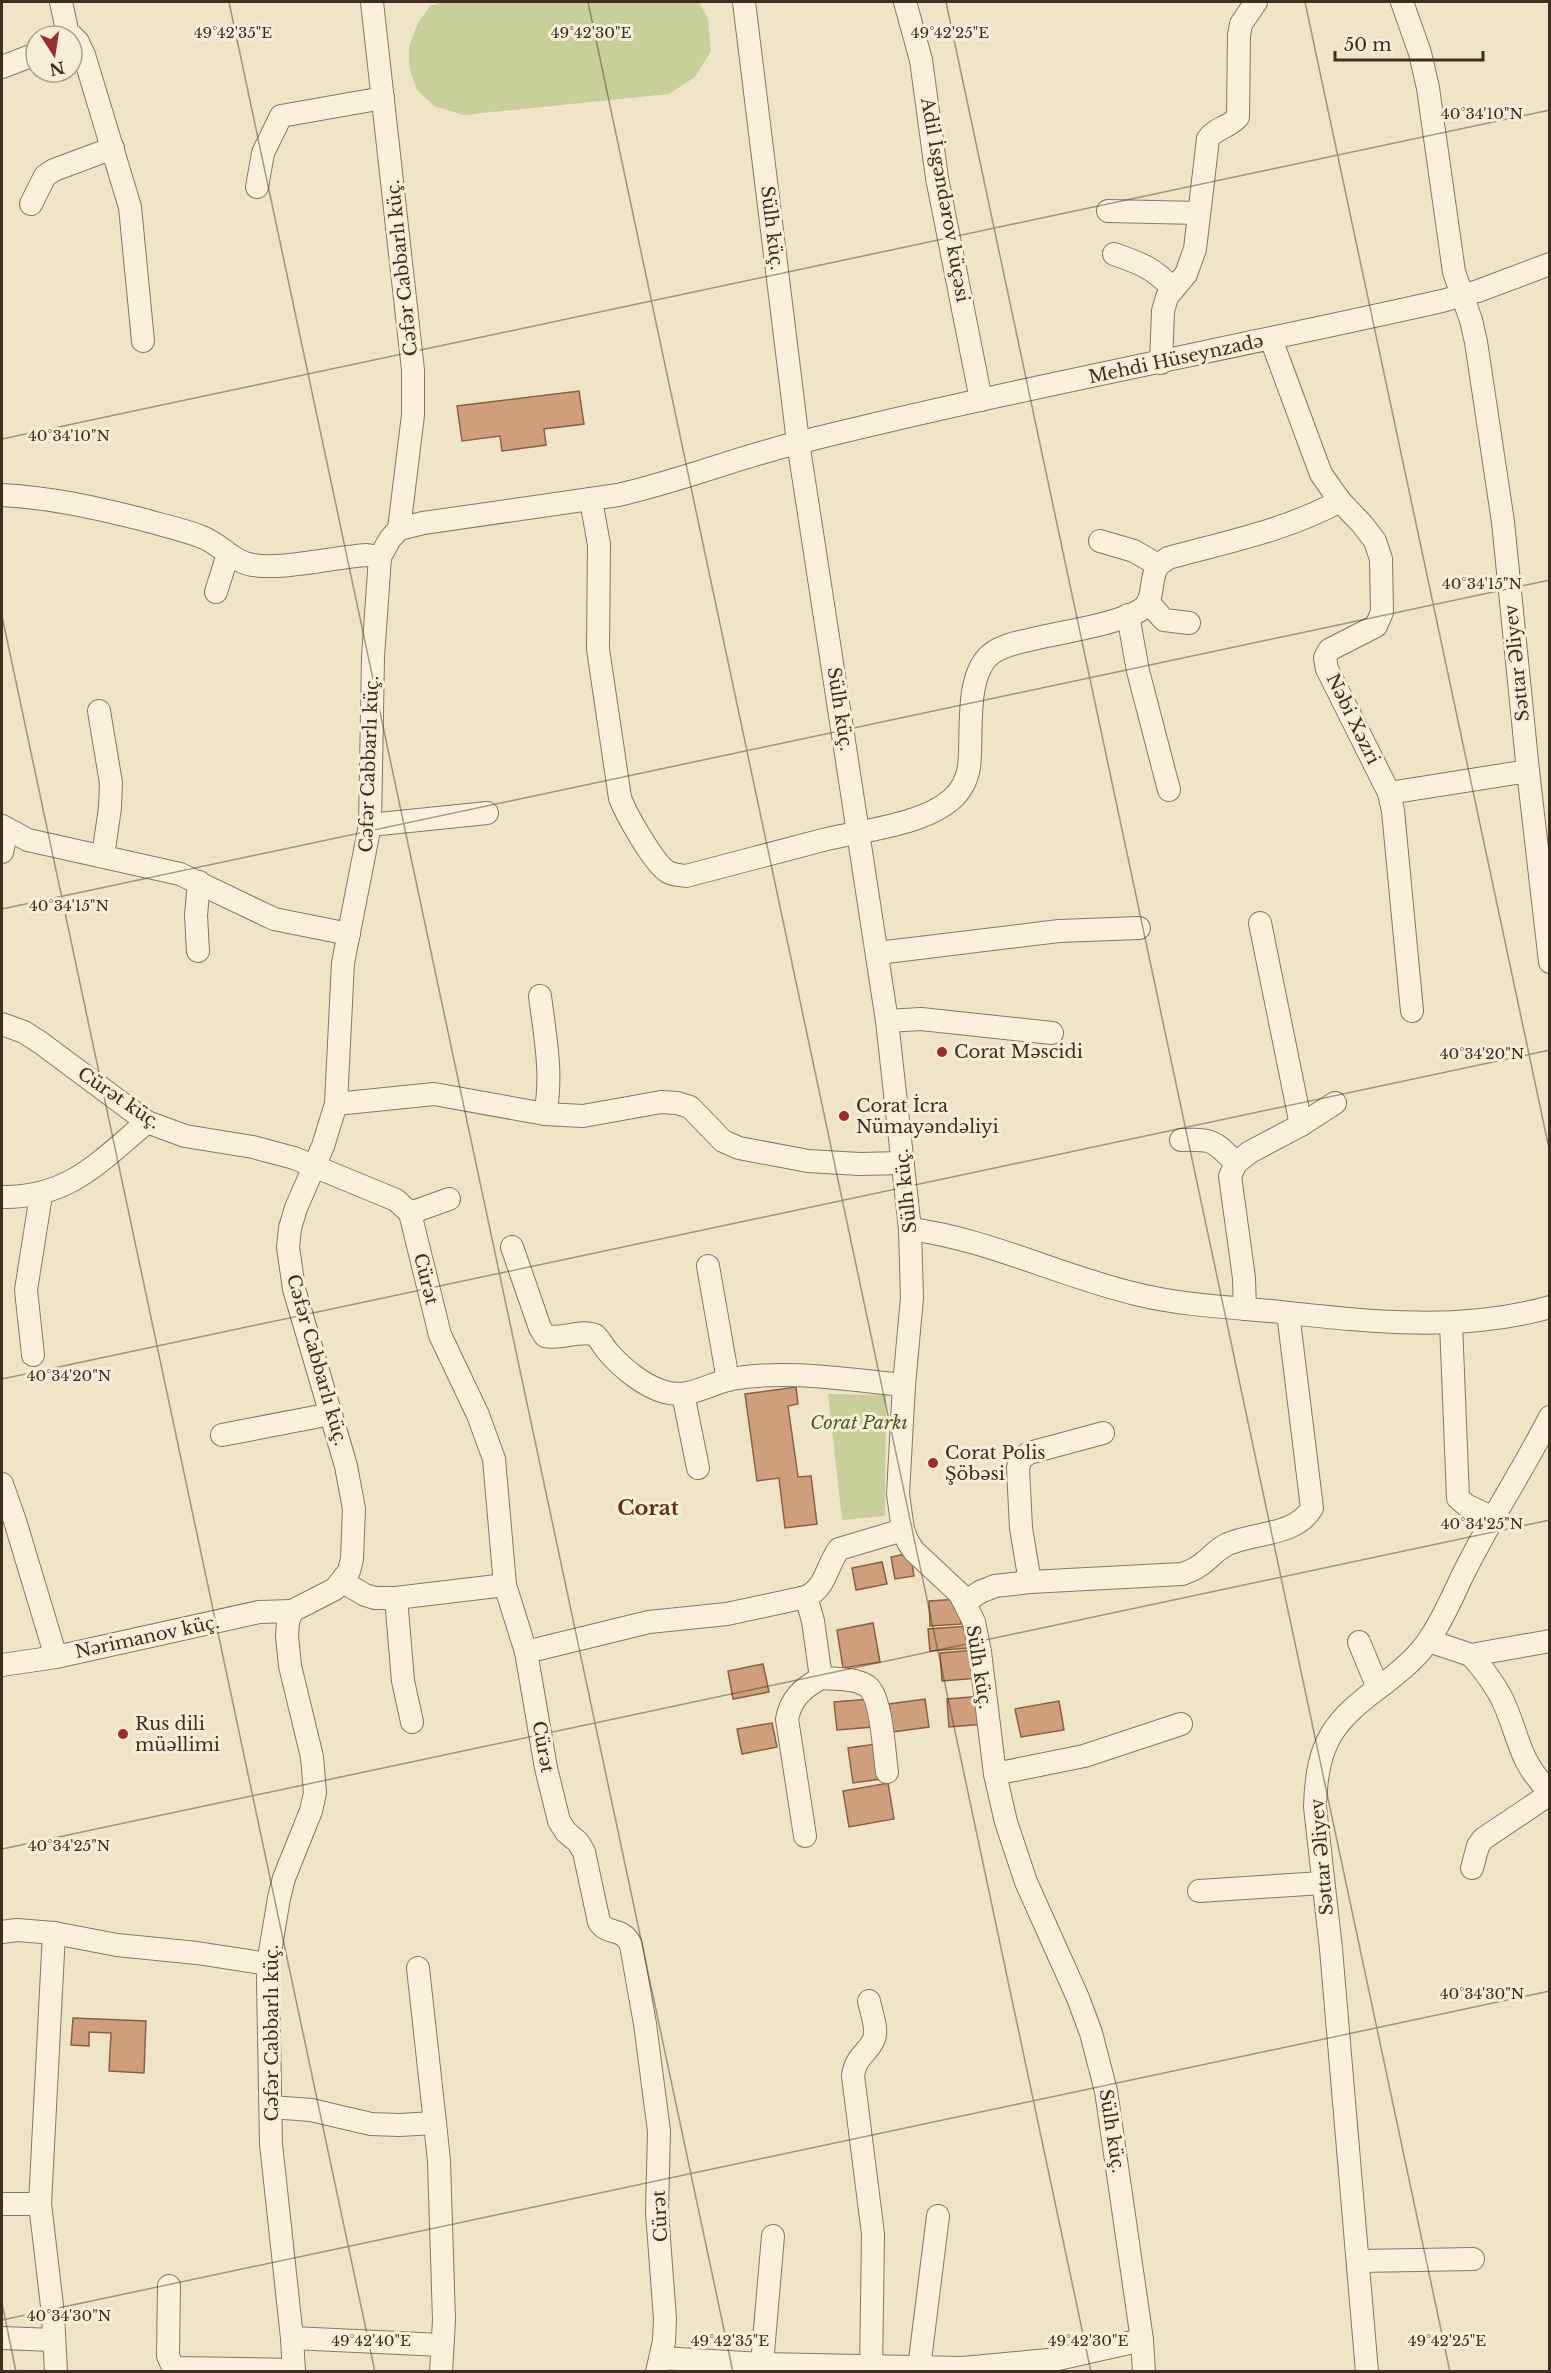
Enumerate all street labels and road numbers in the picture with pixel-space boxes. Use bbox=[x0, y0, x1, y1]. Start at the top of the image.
street label: Adil İsgəndərov küçəsi bbox=[916, 95, 975, 304]
street label: Cəfər Cabbarlı küç. bbox=[382, 179, 422, 357]
street label: Sülh küç. bbox=[756, 185, 788, 271]
street label: Mehdi Hüseynzadə bbox=[1087, 330, 1265, 388]
street label: Səttar Əliyev bbox=[1500, 604, 1534, 722]
street label: Sülh küç. bbox=[823, 665, 857, 753]
street label: Nəbi Xəzri bbox=[1322, 670, 1384, 768]
street label: Cəfər Cabbarlı küç. bbox=[355, 675, 383, 853]
street label: Cürət küç. bbox=[73, 1062, 165, 1134]
street label: Sülh küç. bbox=[891, 1148, 921, 1234]
street label: Cürət bbox=[409, 1251, 443, 1307]
street label: Cəfər Cabbarlı küç. bbox=[282, 1272, 352, 1448]
street label: Nərimanov küç. bbox=[73, 1611, 221, 1663]
street label: Sülh küç. bbox=[962, 1623, 996, 1711]
street label: Cürət bbox=[528, 1719, 558, 1775]
street label: Səttar Əliyev bbox=[1306, 1798, 1338, 1916]
street label: Cəfər Cabbarlı küç. bbox=[261, 1944, 283, 2122]
street label: Sülh küç. bbox=[1095, 2087, 1129, 2175]
street label: Cürət bbox=[648, 2189, 672, 2243]

